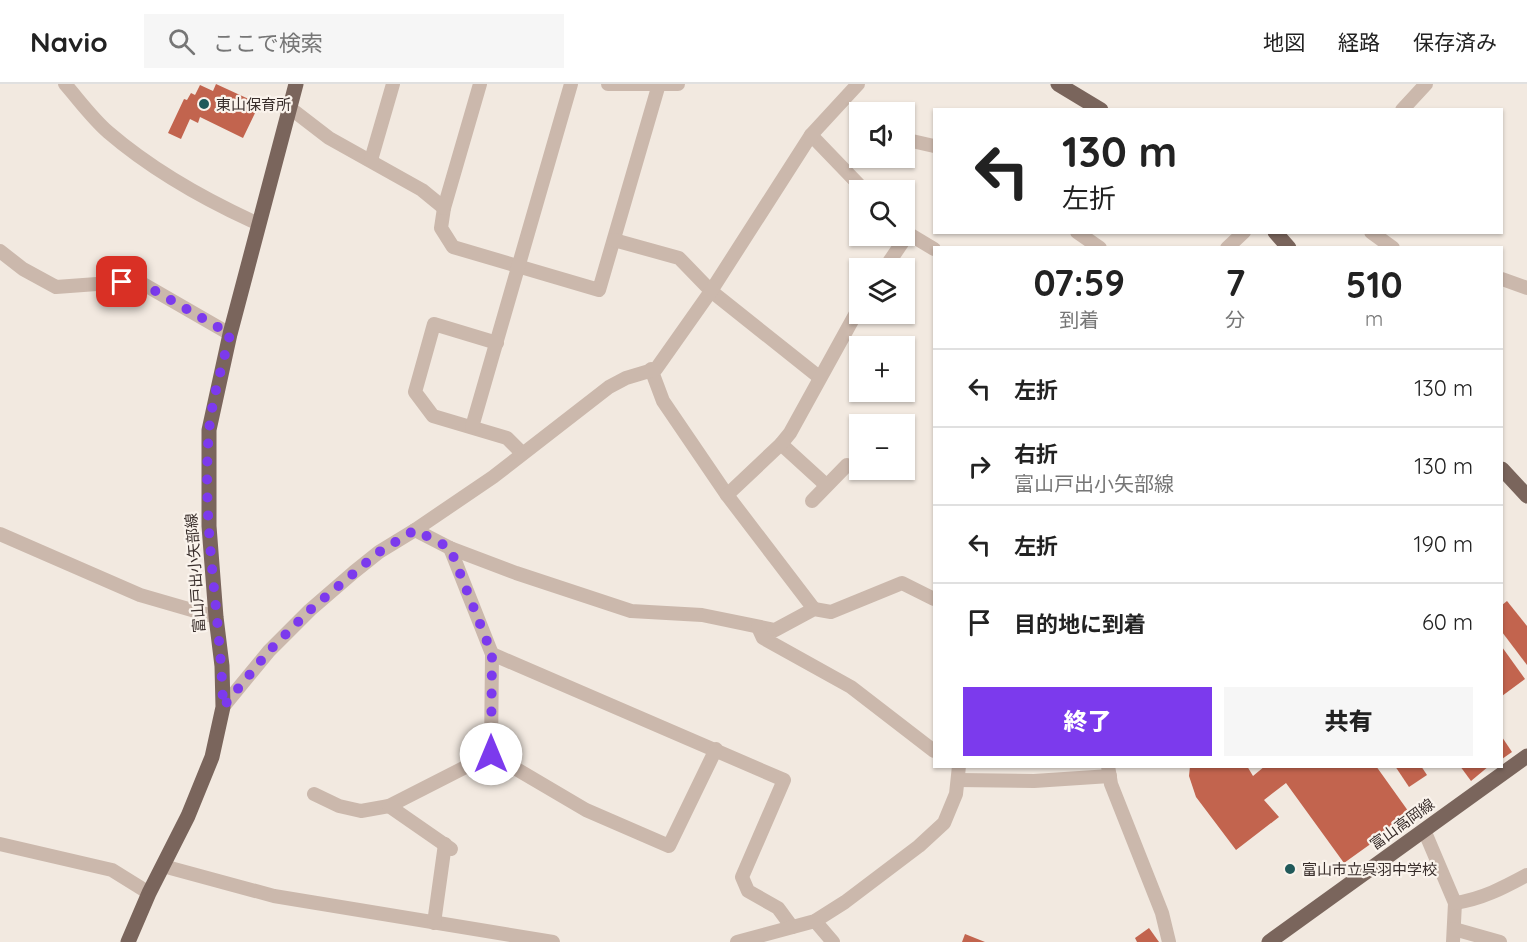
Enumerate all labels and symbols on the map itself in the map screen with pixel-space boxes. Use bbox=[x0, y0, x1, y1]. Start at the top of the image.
place label: 東山保育所 bbox=[216, 95, 291, 114]
marker: 東山保育所 bbox=[197, 97, 211, 111]
pin bbox=[96, 256, 147, 307]
street label: 富山戸出小矢部線 bbox=[181, 512, 209, 634]
position arrow bbox=[459, 722, 523, 786]
street label: 富山高岡線 bbox=[1366, 794, 1438, 854]
place label: 富山市立呉羽中学校 bbox=[1302, 860, 1437, 879]
marker: 富山市立呉羽中学校 bbox=[1283, 862, 1297, 876]

